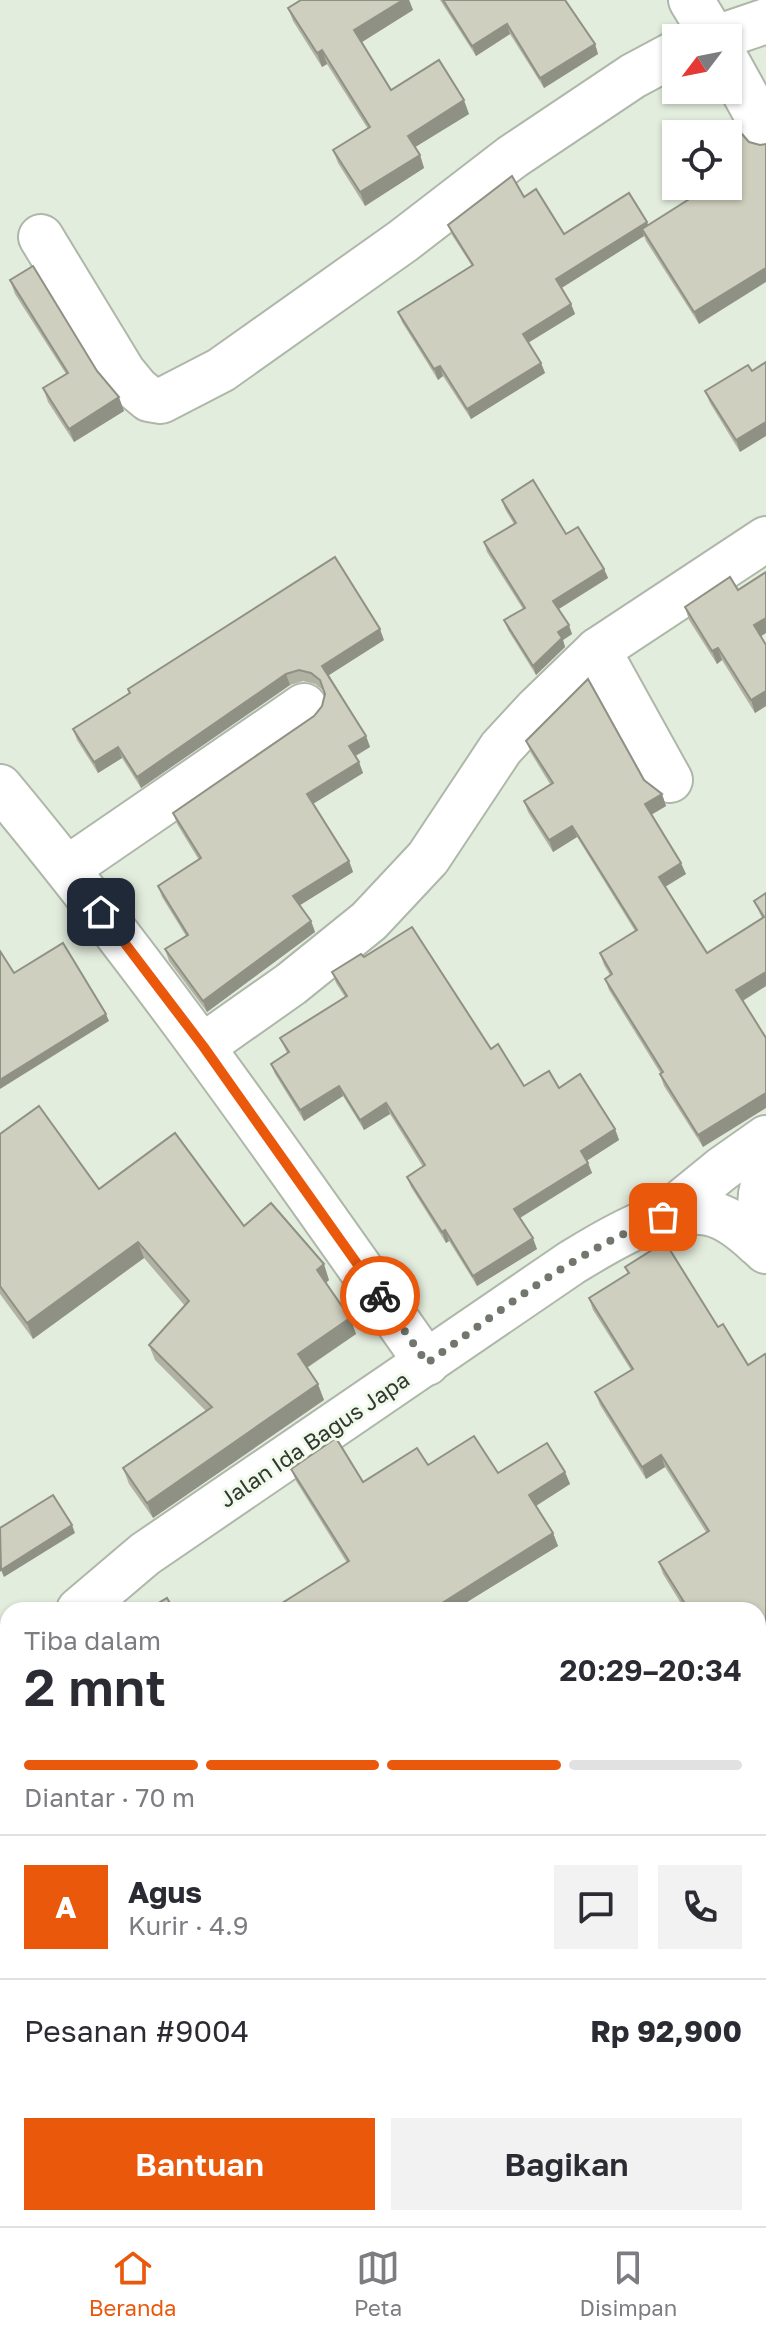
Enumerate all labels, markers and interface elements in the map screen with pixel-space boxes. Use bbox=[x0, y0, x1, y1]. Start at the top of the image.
north arrow bbox=[662, 24, 742, 104]
map controls bbox=[662, 24, 742, 200]
button: locate bbox=[662, 120, 742, 200]
pin bbox=[67, 878, 135, 946]
icon: home bbox=[79, 890, 123, 934]
pin bbox=[629, 1183, 697, 1251]
icon: bag bbox=[641, 1195, 685, 1239]
courier bbox=[340, 1256, 420, 1336]
icon: bike bbox=[358, 1274, 402, 1318]
street label: Jalan Ida Bagus Japa bbox=[214, 1365, 414, 1513]
text: Tiba dalam bbox=[24, 1625, 161, 1656]
text: 20:29–20:34 bbox=[560, 1652, 742, 1688]
text: 2 mnt bbox=[24, 1655, 166, 1717]
text: Diantar · 70 m bbox=[24, 1782, 195, 1813]
button: chat bbox=[554, 1865, 638, 1949]
button: phone bbox=[658, 1865, 742, 1949]
text: Agus bbox=[128, 1874, 202, 1910]
text: A bbox=[55, 1889, 77, 1925]
text: Kurir · 4.9 bbox=[128, 1910, 249, 1941]
text: Pesanan #9004 bbox=[24, 2013, 249, 2049]
text: Rp 92,900 bbox=[590, 2013, 742, 2049]
button: Bantuan bbox=[24, 2118, 375, 2210]
button: Bagikan bbox=[391, 2118, 742, 2210]
tab: Beranda bbox=[89, 2246, 176, 2321]
tab: Peta bbox=[354, 2246, 402, 2321]
tab: Disimpan bbox=[579, 2246, 677, 2321]

